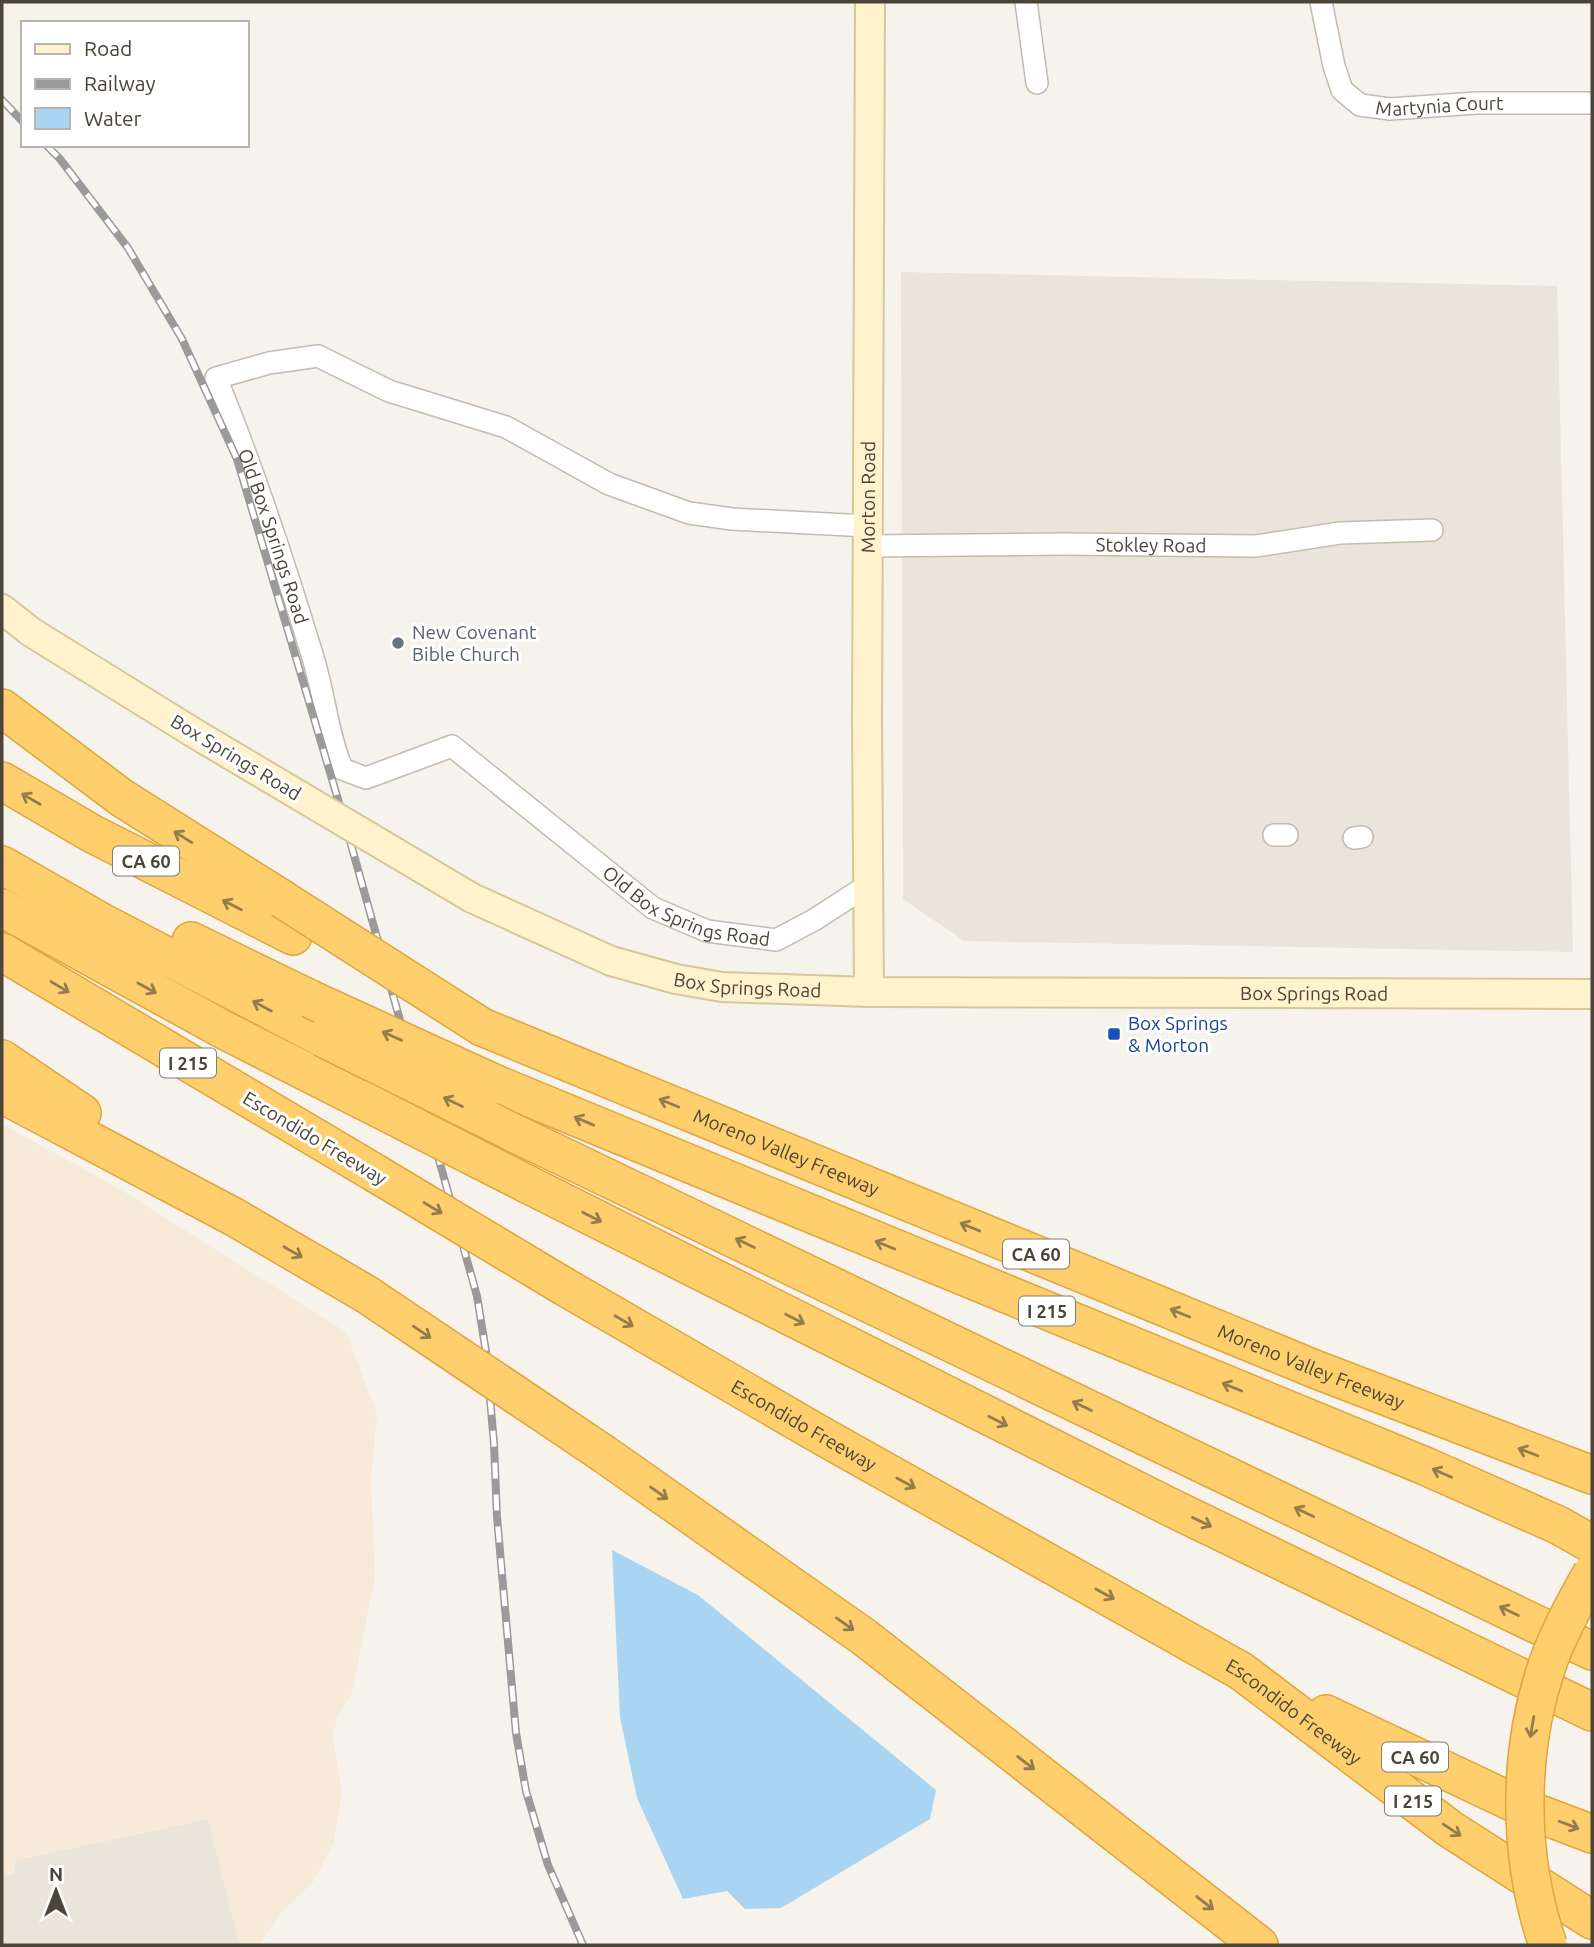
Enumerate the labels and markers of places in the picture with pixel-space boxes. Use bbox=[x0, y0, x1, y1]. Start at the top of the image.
place label: New Covenant Bible Church bbox=[412, 621, 537, 665]
marker: New Covenant Bible Church bbox=[390, 635, 406, 651]
place label: Box Springs & Morton bbox=[1128, 1012, 1228, 1056]
marker: Box Springs & Morton bbox=[1106, 1026, 1122, 1042]

